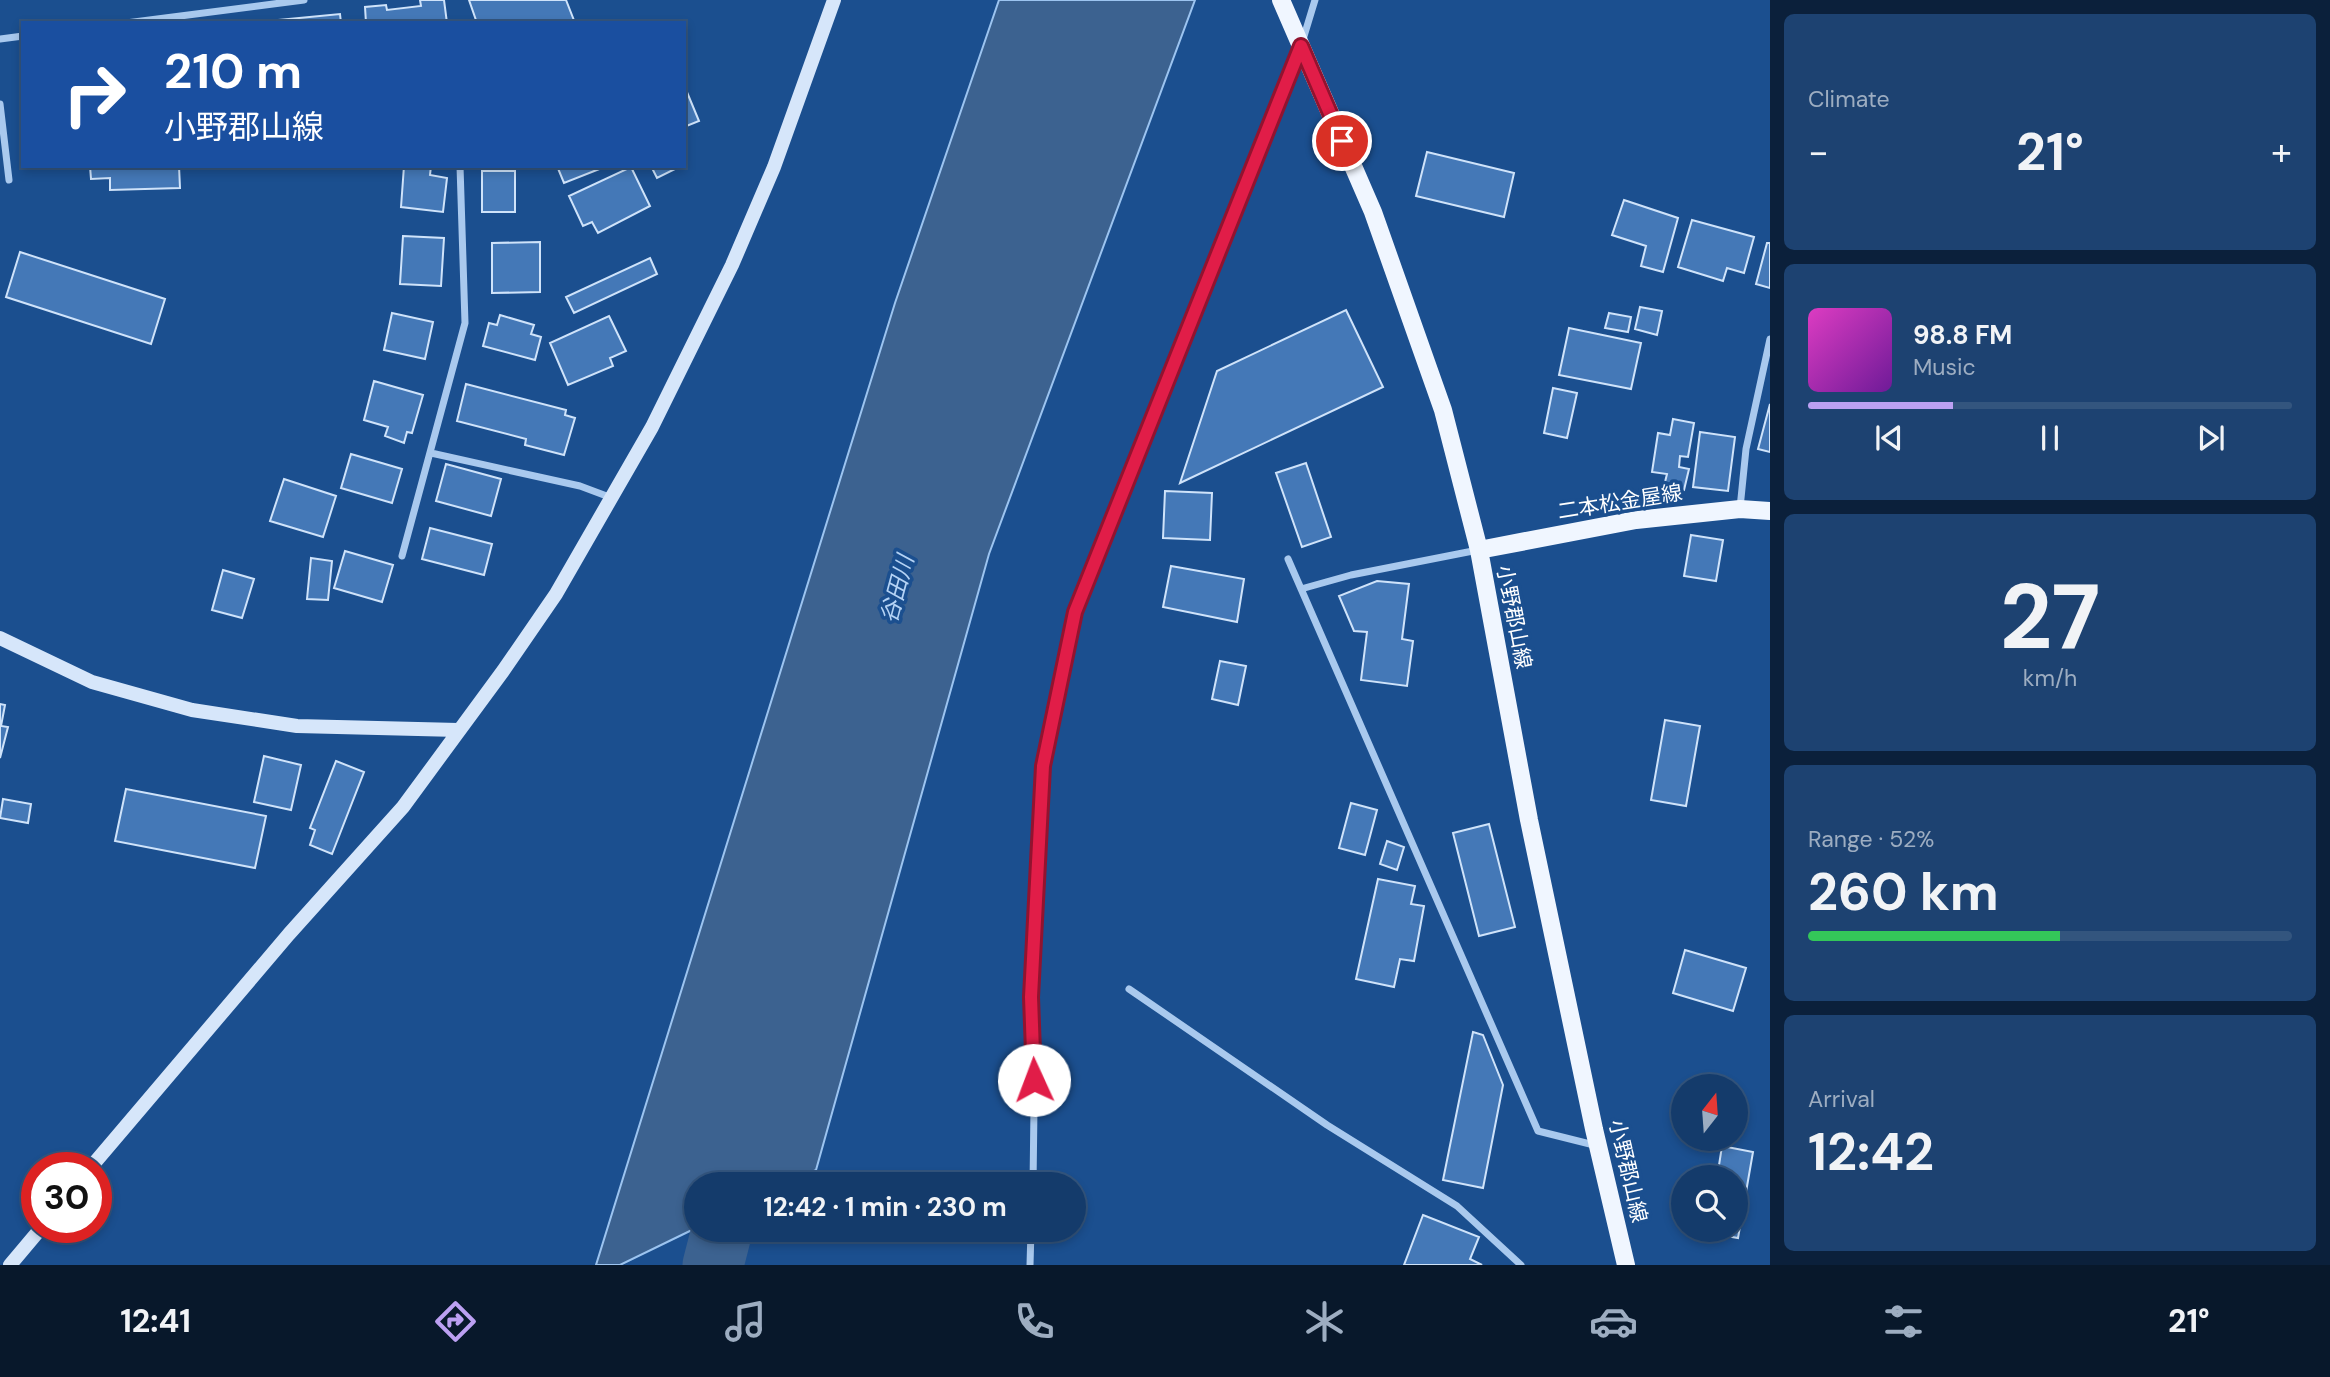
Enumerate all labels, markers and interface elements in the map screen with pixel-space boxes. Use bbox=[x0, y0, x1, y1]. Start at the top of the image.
text: 210 m bbox=[164, 39, 302, 103]
icon: right bbox=[49, 49, 140, 140]
text: Climate bbox=[1808, 84, 1890, 114]
text: 小野郡山線 bbox=[164, 106, 324, 148]
pin bbox=[1312, 111, 1372, 171]
text: 21° bbox=[2016, 118, 2084, 186]
icon: arrive bbox=[1323, 122, 1361, 160]
text: − bbox=[1808, 127, 1829, 177]
text: + bbox=[2271, 127, 2292, 177]
text: 98.8 FM bbox=[1913, 318, 2012, 352]
text: Music bbox=[1913, 352, 1976, 382]
icon: previous bbox=[1870, 419, 1908, 457]
icon: pause bbox=[2031, 419, 2069, 457]
icon: next bbox=[2192, 419, 2230, 457]
street label: 二本松金屋線 bbox=[1556, 478, 1684, 526]
water label: 谷田川 bbox=[874, 549, 921, 626]
text: 27 bbox=[2000, 558, 2100, 676]
street label: 小野郡山線 bbox=[1490, 563, 1538, 671]
text: km/h bbox=[2023, 663, 2077, 693]
text: Range · 52% bbox=[1808, 824, 1934, 854]
text: 260 km bbox=[1808, 858, 1999, 926]
position arrow bbox=[997, 1043, 1071, 1117]
north arrow bbox=[1671, 1074, 1748, 1152]
map controls bbox=[1671, 1074, 1748, 1242]
text: Arrival bbox=[1808, 1084, 1875, 1114]
street label: 小野郡山線 bbox=[1603, 1117, 1653, 1225]
text: 12:42 bbox=[1808, 1118, 1934, 1186]
speed limit sign: 30 bbox=[21, 1152, 112, 1243]
button: search bbox=[1671, 1165, 1748, 1242]
text: 12:42 · 1 min · 230 m bbox=[763, 1190, 1007, 1224]
icon: directions bbox=[431, 1297, 480, 1346]
icon: music bbox=[721, 1297, 770, 1346]
icon: phone bbox=[1010, 1297, 1059, 1346]
icon: climate bbox=[1300, 1297, 1349, 1346]
icon: car bbox=[1589, 1297, 1638, 1346]
icon: filters bbox=[1879, 1297, 1928, 1346]
text: 12:41 bbox=[120, 1300, 191, 1342]
text: 21° bbox=[2168, 1300, 2210, 1342]

